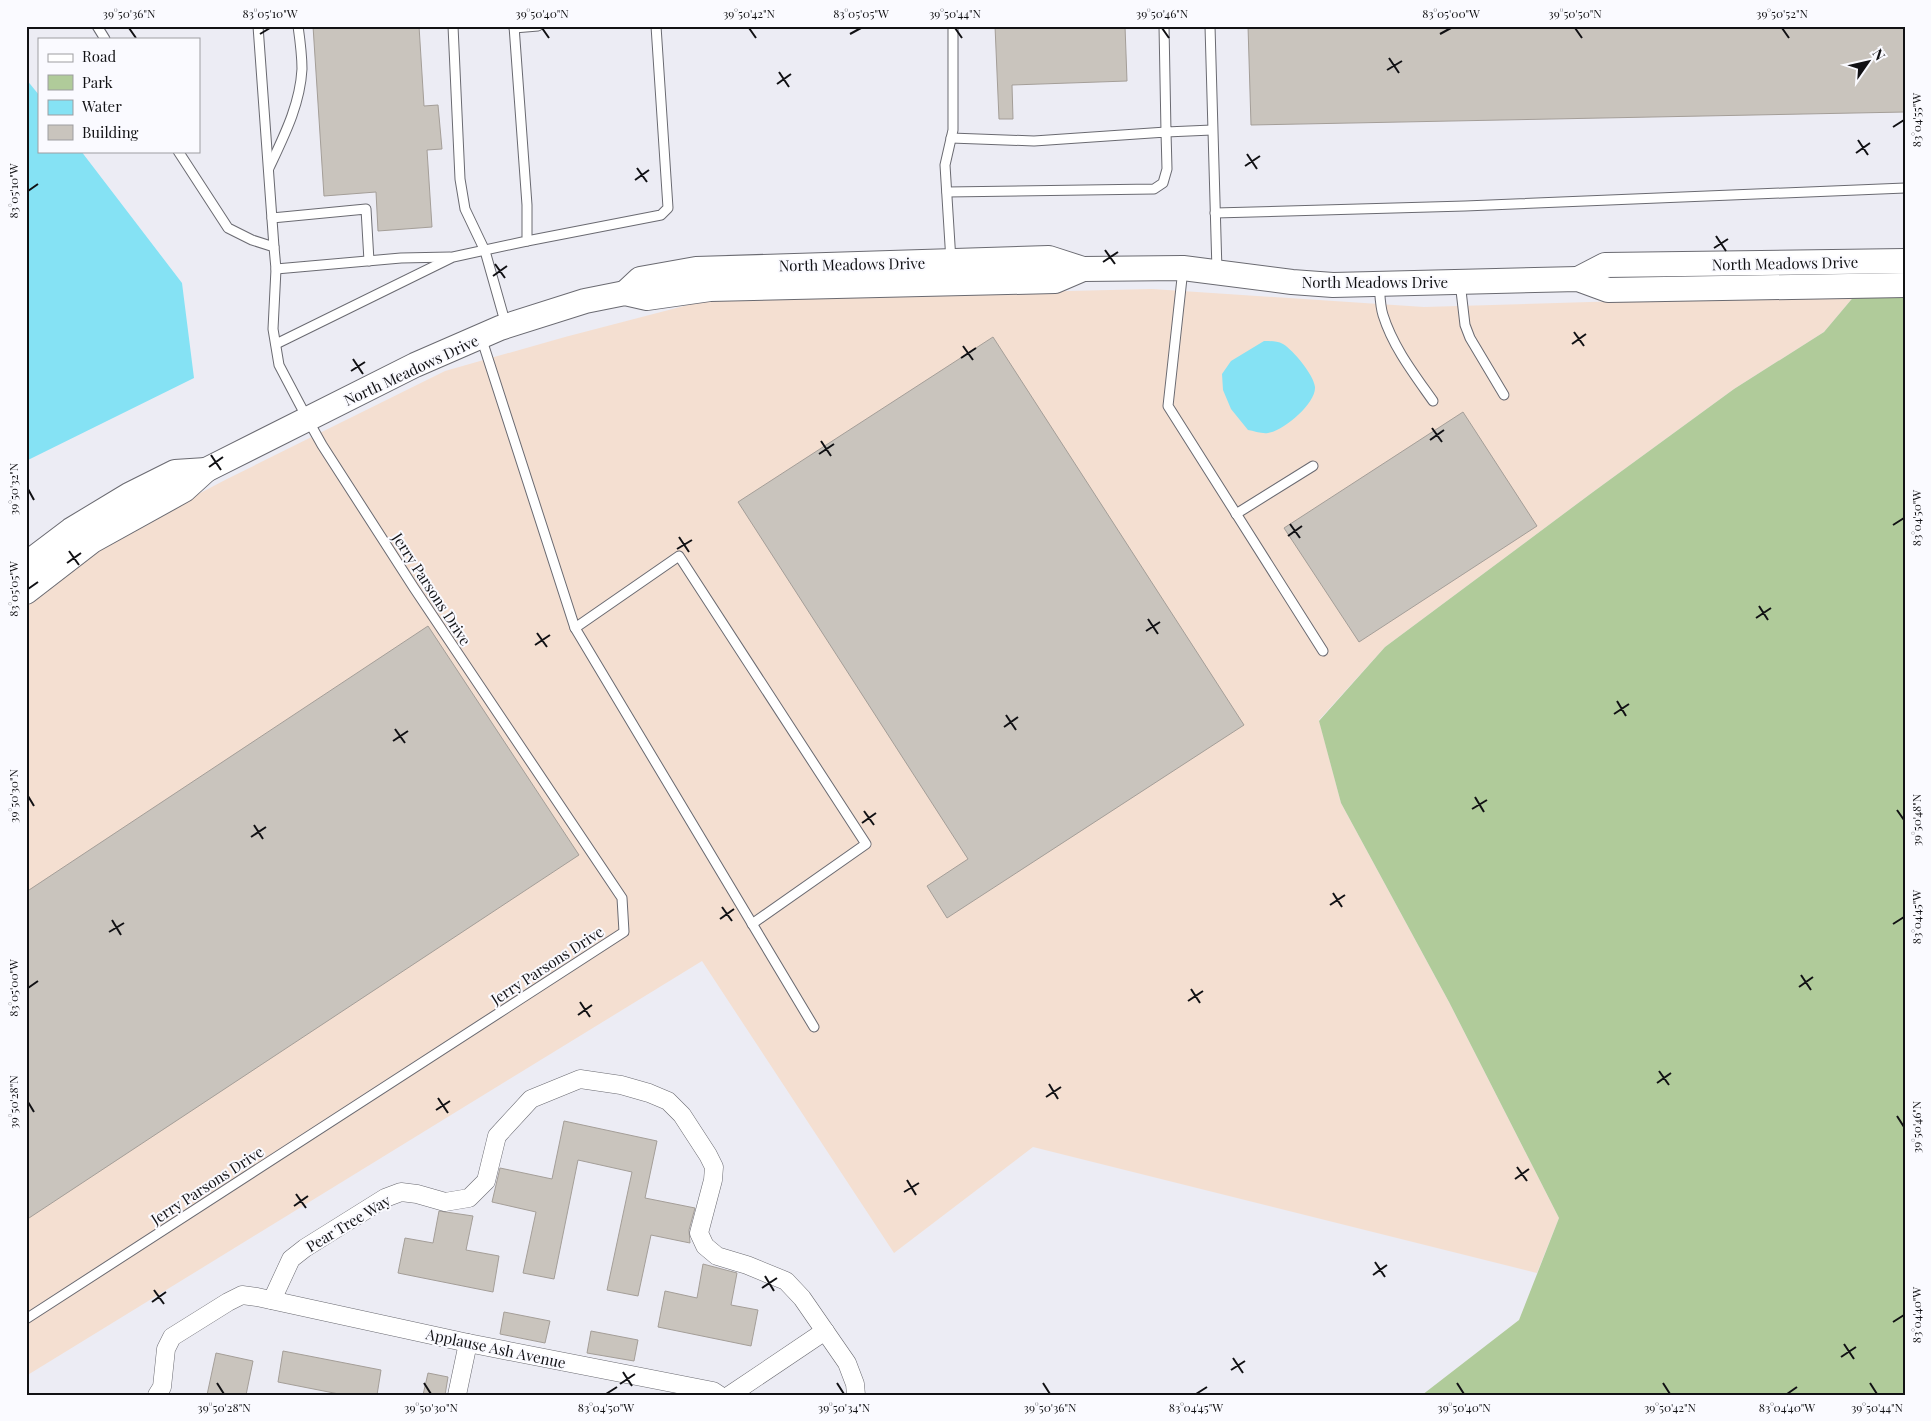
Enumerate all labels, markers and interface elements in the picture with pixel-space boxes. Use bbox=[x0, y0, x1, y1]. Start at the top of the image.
text: 39°50'36"N bbox=[103, 5, 156, 21]
text: 83°05'10"W bbox=[242, 5, 298, 21]
text: 39°50'40"N bbox=[515, 5, 569, 21]
text: 39°50'42"N bbox=[723, 5, 776, 21]
text: 83°05'05"W bbox=[833, 5, 889, 21]
text: 39°50'44"N bbox=[929, 5, 982, 21]
text: 39°50'46"N bbox=[1136, 5, 1189, 21]
text: 83°05'00"W bbox=[1422, 5, 1480, 21]
text: 39°50'50"N bbox=[1548, 5, 1602, 21]
text: 39°50'52"N bbox=[1756, 5, 1809, 21]
legend bbox=[38, 38, 200, 152]
north arrow bbox=[1844, 38, 1894, 88]
text: N bbox=[1868, 45, 1890, 64]
text: Road bbox=[82, 46, 116, 66]
text: Park bbox=[82, 72, 114, 92]
text: 83°04'55"W bbox=[1908, 93, 1924, 147]
text: Water bbox=[81, 96, 122, 116]
text: Building bbox=[82, 122, 139, 142]
text: 83°05'10"W bbox=[5, 163, 21, 219]
street label: North Meadows Drive bbox=[1712, 252, 1858, 274]
street label: North Meadows Drive bbox=[779, 253, 925, 275]
street label: North Meadows Drive bbox=[1302, 272, 1448, 292]
street label: North Meadows Drive bbox=[340, 330, 482, 410]
text: 39°50'32"N bbox=[5, 462, 21, 515]
text: 83°04'50"W bbox=[1908, 490, 1924, 546]
street label: Jerry Parsons Drive bbox=[388, 528, 476, 649]
text: 83°05'05"W bbox=[5, 561, 21, 617]
text: 39°50'30"N bbox=[5, 769, 21, 823]
text: 39°50'48"N bbox=[1908, 793, 1924, 846]
text: 83°04'45"W bbox=[1908, 890, 1924, 944]
street label: Jerry Parsons Drive bbox=[486, 921, 607, 1009]
text: 83°05'00"W bbox=[5, 959, 21, 1017]
text: 39°50'28"N bbox=[5, 1075, 21, 1129]
text: 39°50'46"N bbox=[1908, 1100, 1924, 1153]
street label: Jerry Parsons Drive bbox=[146, 1141, 267, 1229]
street label: Pear Tree Way bbox=[302, 1190, 394, 1256]
text: 83°04'40"W bbox=[1908, 1287, 1924, 1343]
street label: Applause Ash Avenue bbox=[423, 1323, 568, 1373]
text: 39°50'28"N bbox=[197, 1399, 251, 1415]
text: 39°50'30"N bbox=[404, 1399, 458, 1415]
text: 83°04'50"W bbox=[578, 1399, 634, 1415]
text: 39°50'34"N bbox=[818, 1399, 871, 1415]
text: 39°50'36"N bbox=[1024, 1399, 1077, 1415]
text: 83°04'45"W bbox=[1169, 1399, 1223, 1415]
text: 39°50'40"N bbox=[1437, 1399, 1491, 1415]
text: 39°50'42"N bbox=[1644, 1399, 1697, 1415]
text: 83°04'40"W bbox=[1759, 1399, 1815, 1415]
text: 39°50'44"N bbox=[1851, 1399, 1904, 1415]

